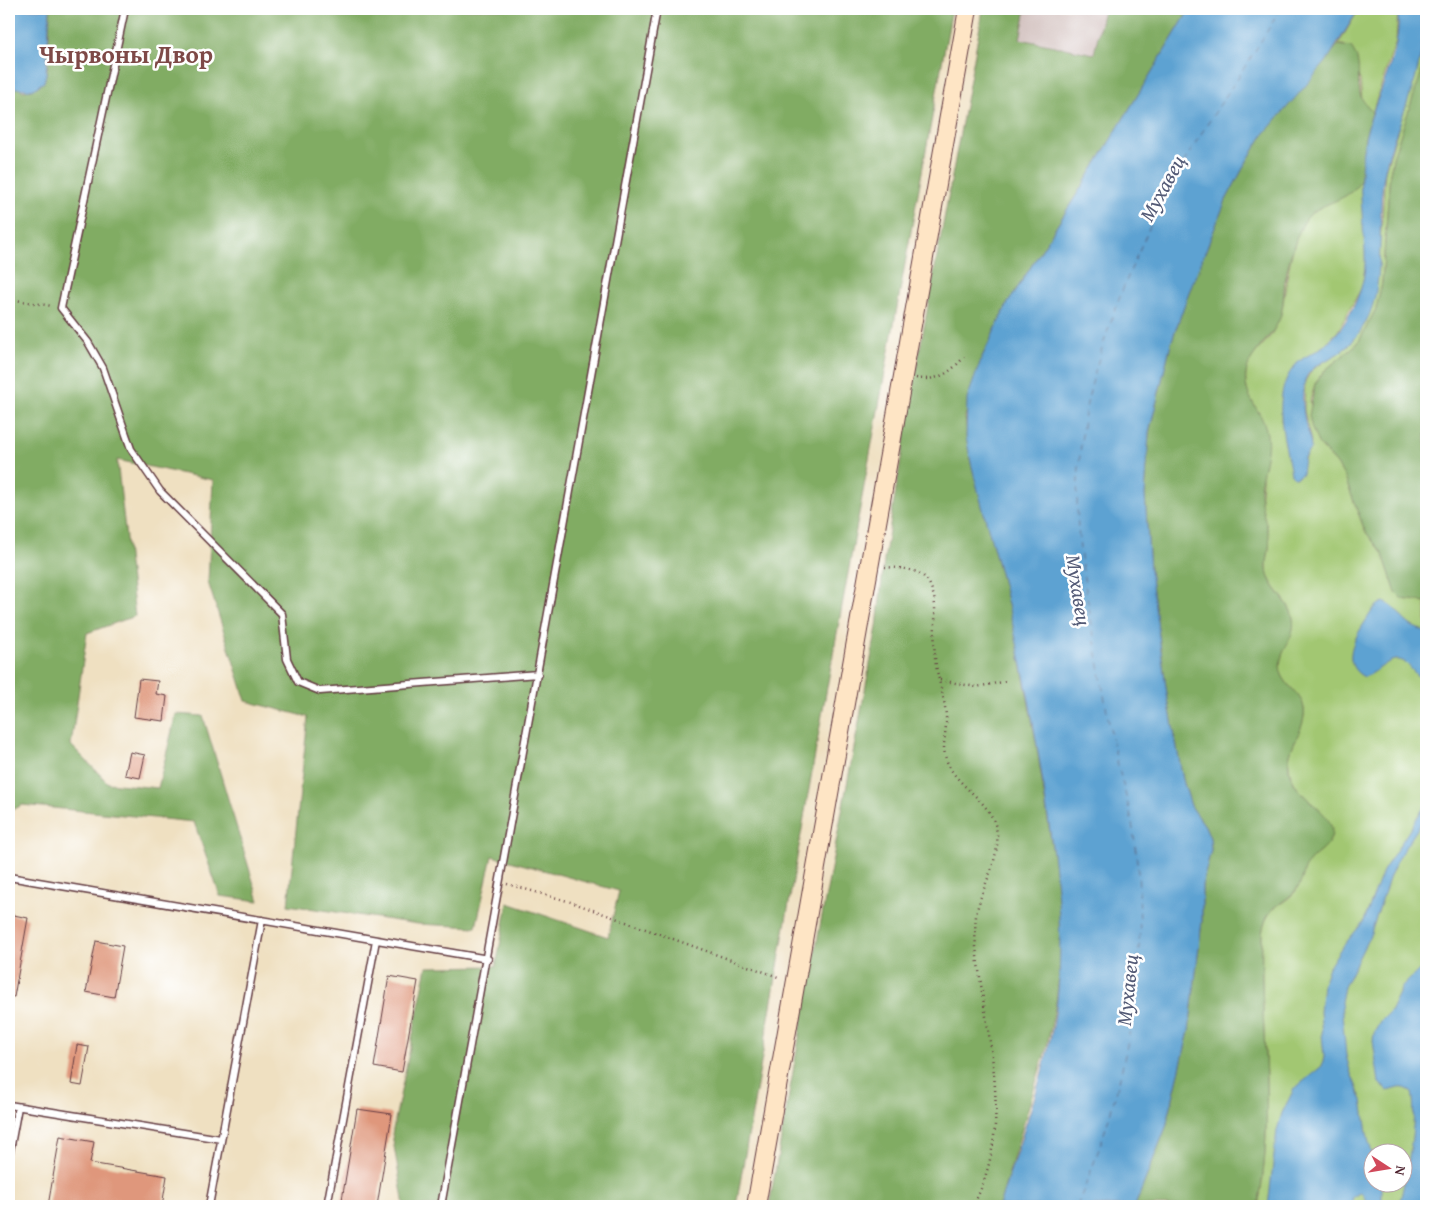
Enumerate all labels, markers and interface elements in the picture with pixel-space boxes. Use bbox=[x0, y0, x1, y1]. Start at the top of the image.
district label: Чырвоны Двор bbox=[39, 36, 213, 72]
water label: Мухавец bbox=[1131, 149, 1193, 227]
water label: Мухавец bbox=[1058, 552, 1100, 628]
water label: Мухавец bbox=[1108, 952, 1146, 1027]
north arrow bbox=[1362, 1142, 1412, 1192]
text: N bbox=[1390, 1164, 1411, 1178]

